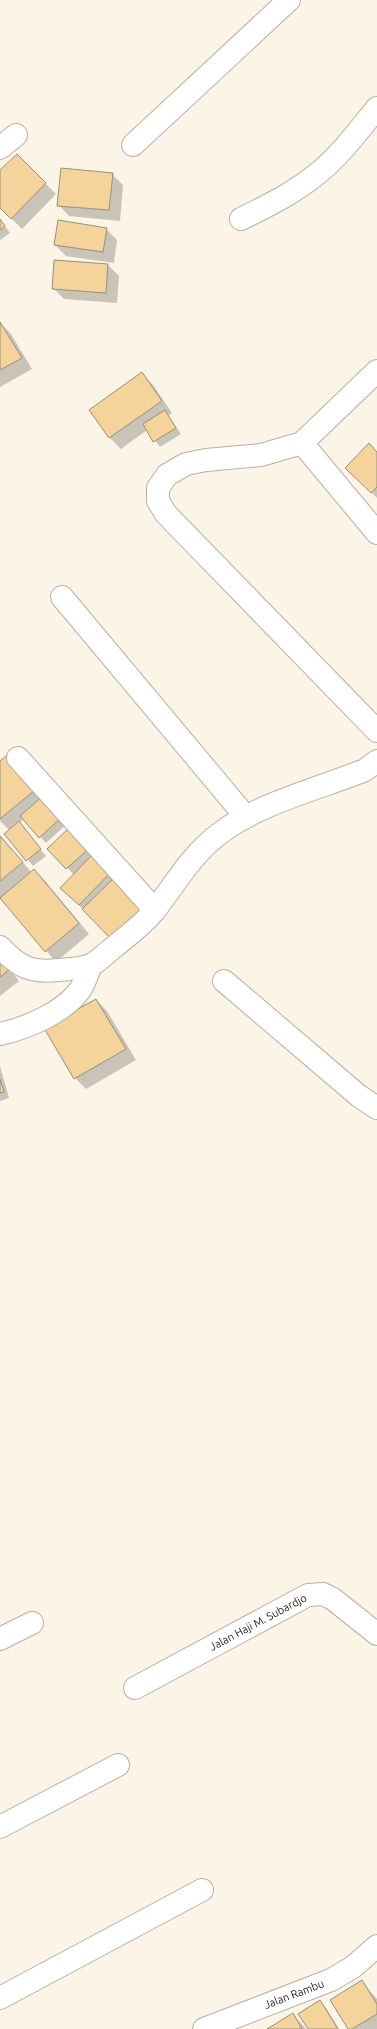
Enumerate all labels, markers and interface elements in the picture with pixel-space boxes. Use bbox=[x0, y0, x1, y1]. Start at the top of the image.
street label: Jalan Haji M. Subardjo bbox=[207, 1591, 309, 1653]
street label: Jalan Rambu bbox=[262, 1977, 326, 2011]

